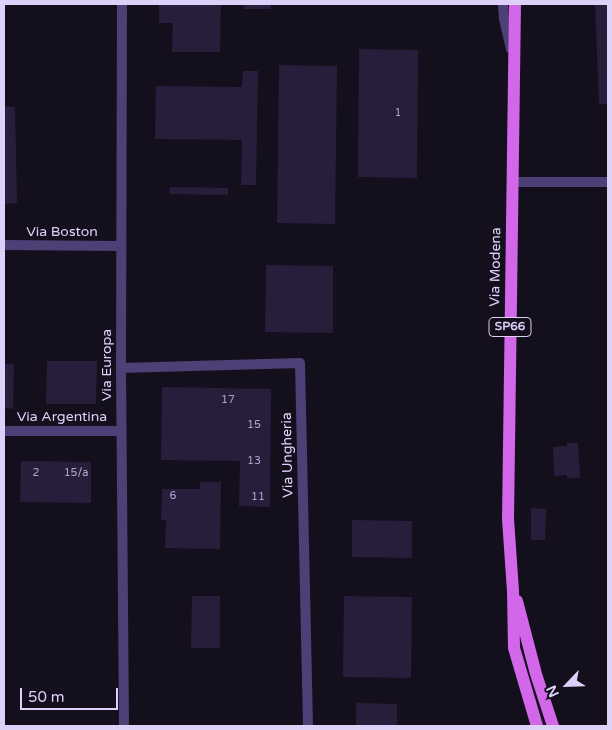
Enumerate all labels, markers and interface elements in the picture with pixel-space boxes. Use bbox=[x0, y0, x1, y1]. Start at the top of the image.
house number: 1 bbox=[395, 106, 401, 120]
street label: Via Boston bbox=[26, 224, 98, 240]
street label: Via Modena bbox=[487, 227, 505, 307]
road number: SP66 bbox=[489, 318, 531, 337]
street label: Via Europa bbox=[99, 329, 115, 401]
house number: 17 bbox=[221, 393, 235, 407]
street label: Via Argentina bbox=[17, 409, 107, 425]
street label: Via Ungheria bbox=[279, 412, 297, 498]
house number: 15 bbox=[247, 418, 261, 432]
house number: 13 bbox=[247, 454, 261, 468]
house number: 2 bbox=[33, 466, 39, 480]
house number: 15/a bbox=[64, 466, 88, 480]
house number: 6 bbox=[170, 489, 176, 503]
house number: 11 bbox=[251, 490, 265, 504]
north arrow bbox=[542, 660, 592, 710]
scale bar bbox=[22, 678, 120, 710]
text: N bbox=[543, 683, 563, 700]
text: 50 m bbox=[28, 688, 65, 706]

